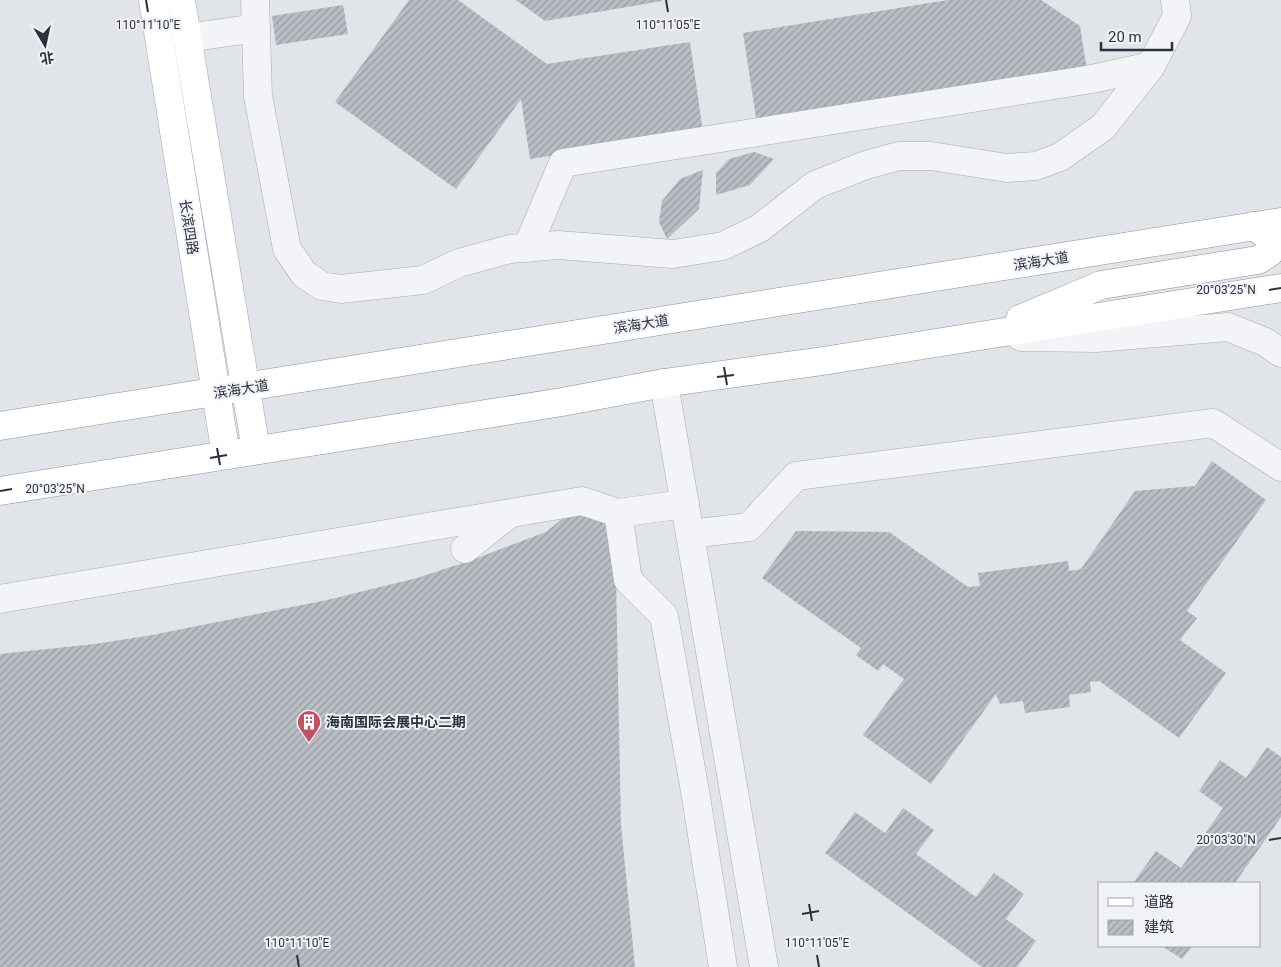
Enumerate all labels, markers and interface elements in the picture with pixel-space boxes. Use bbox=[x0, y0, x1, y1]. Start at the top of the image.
text: 110°11'10"E bbox=[116, 18, 180, 32]
text: 110°11'05"E bbox=[636, 18, 700, 32]
north arrow bbox=[20, 20, 70, 70]
scale bar bbox=[1101, 20, 1172, 52]
text: 20 m bbox=[1108, 28, 1142, 46]
text: 北 bbox=[39, 49, 55, 67]
street label: 长滨四路 bbox=[177, 198, 201, 256]
street label: 滨海大道 bbox=[1012, 249, 1070, 273]
text: 20°03'25"N bbox=[1196, 283, 1256, 297]
street label: 滨海大道 bbox=[612, 312, 670, 336]
street label: 滨海大道 bbox=[212, 377, 270, 401]
text: 20°03'25"N bbox=[25, 482, 85, 496]
building icon: 海南国际会展中心二期 bbox=[296, 709, 322, 743]
place label: 海南国际会展中心二期 bbox=[326, 714, 466, 730]
text: 20°03'30"N bbox=[1196, 833, 1256, 847]
legend bbox=[1098, 882, 1261, 947]
text: 道路 bbox=[1144, 893, 1174, 911]
text: 建筑 bbox=[1144, 918, 1174, 936]
text: 110°11'10"E bbox=[265, 936, 329, 950]
text: 110°11'05"E bbox=[785, 936, 849, 950]

